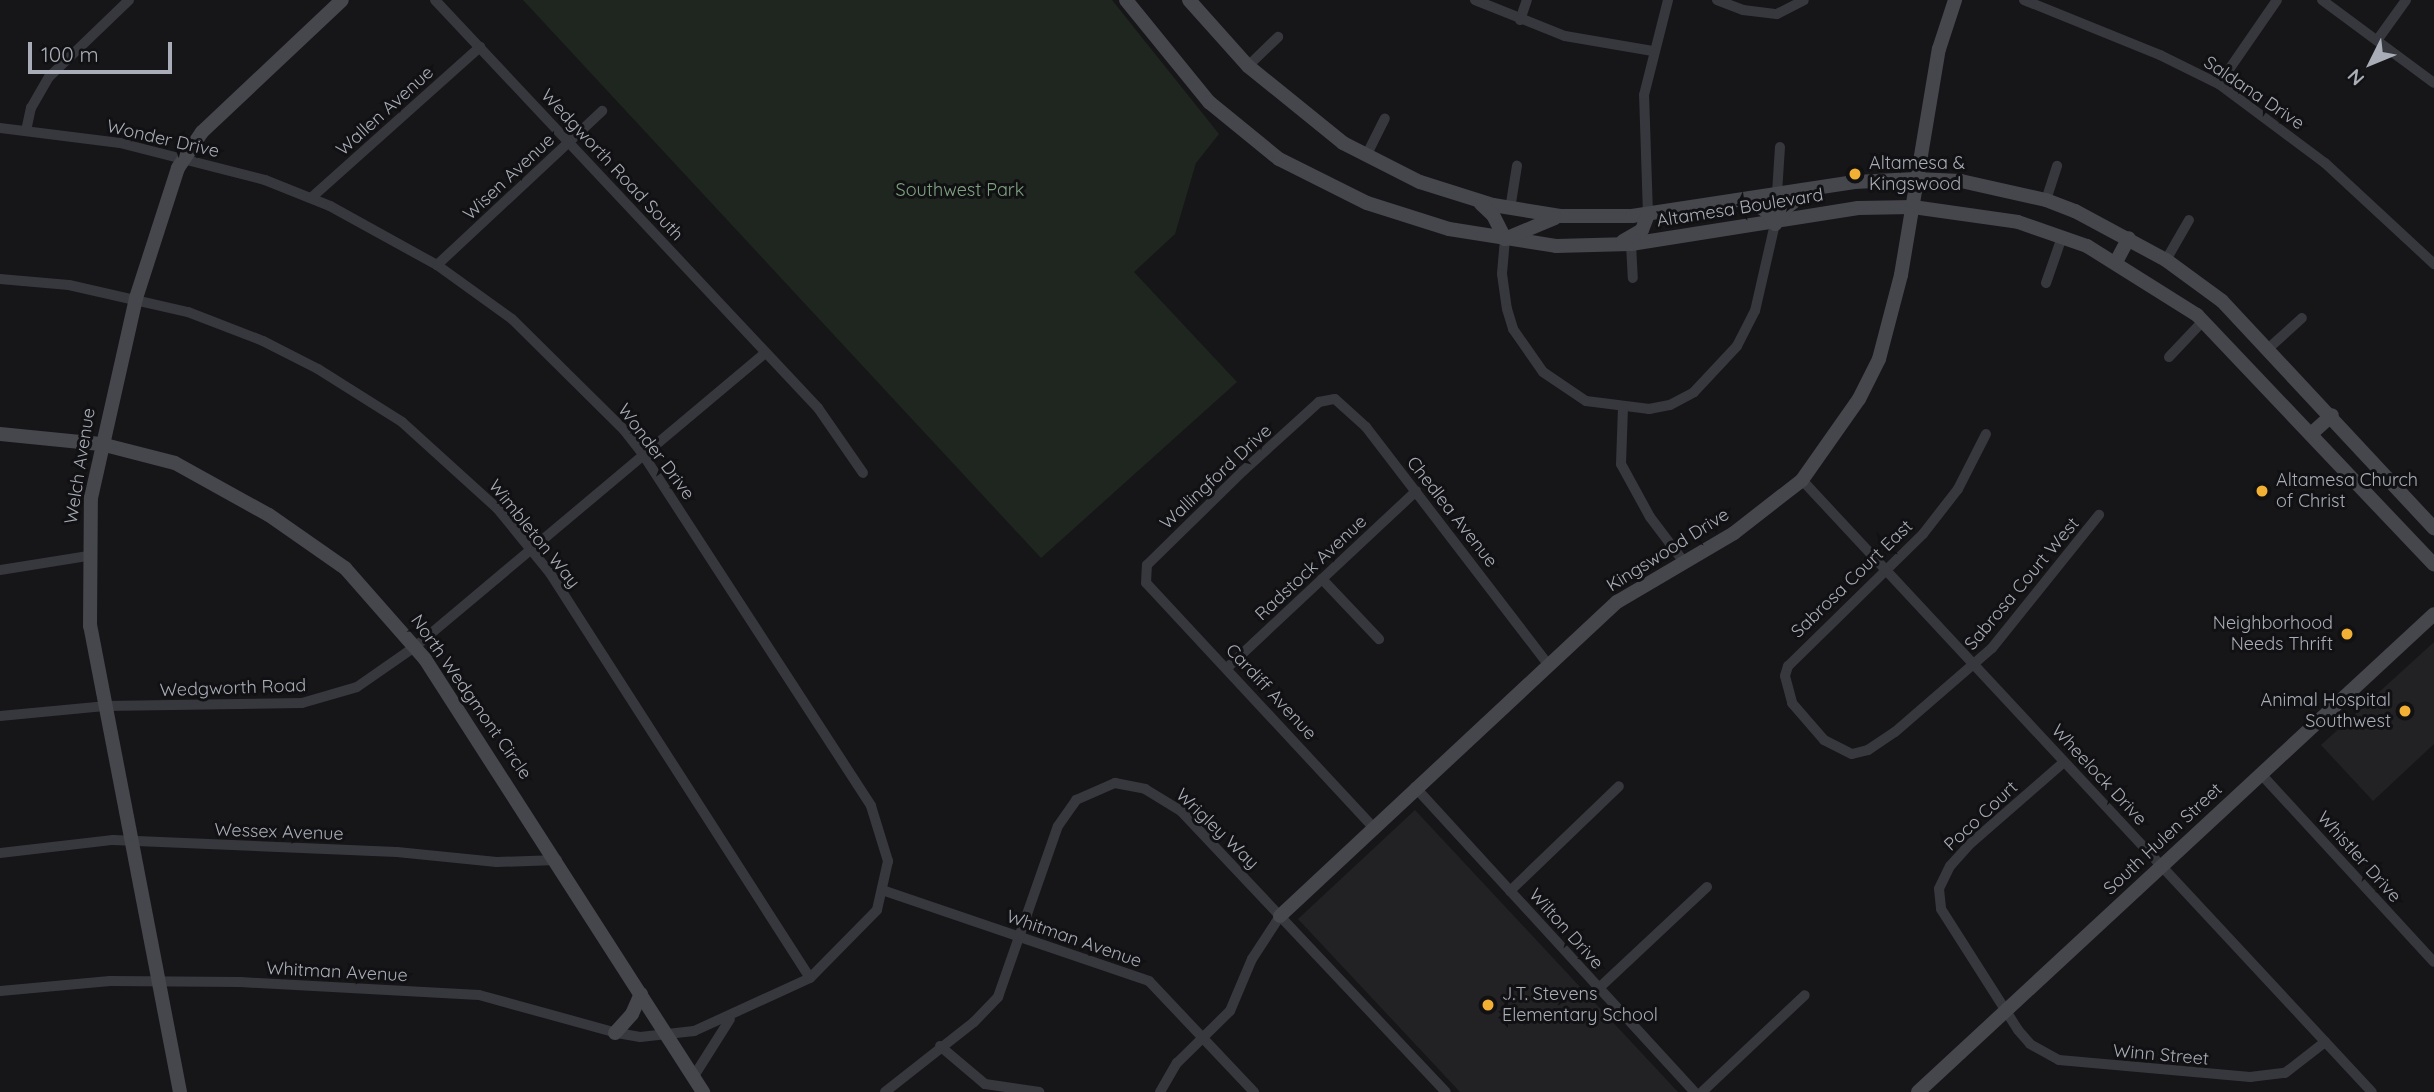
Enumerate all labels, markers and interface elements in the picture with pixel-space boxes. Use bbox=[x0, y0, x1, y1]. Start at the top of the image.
scale bar bbox=[32, 28, 175, 72]
north arrow bbox=[2336, 28, 2406, 98]
text: 100 m bbox=[41, 41, 99, 67]
street label: Saldana Drive bbox=[2200, 52, 2308, 134]
street label: Wallen Avenue bbox=[332, 62, 438, 160]
text: N bbox=[2342, 64, 2369, 91]
street label: Wedgworth Road South bbox=[536, 85, 688, 245]
street label: Wonder Drive bbox=[105, 116, 221, 162]
street label: Wisen Avenue bbox=[459, 129, 559, 225]
place label: Altamesa & Kingswood bbox=[1869, 153, 1965, 196]
marker: Altamesa & Kingswood bbox=[1847, 166, 1863, 182]
park label: Southwest Park bbox=[896, 179, 1024, 201]
street label: Altamesa Boulevard bbox=[1655, 184, 1825, 232]
street label: Wonder Drive bbox=[613, 400, 699, 504]
street label: Welch Avenue bbox=[60, 406, 100, 526]
street label: Wallingford Drive bbox=[1156, 420, 1276, 534]
street label: Chedlea Avenue bbox=[1402, 452, 1502, 572]
place label: Altamesa Church of Christ bbox=[2276, 470, 2418, 512]
street label: Wimbleton Way bbox=[484, 475, 584, 593]
marker: Altamesa Church of Christ bbox=[2254, 483, 2270, 499]
street label: Kingswood Drive bbox=[1603, 504, 1733, 596]
street label: Radstock Avenue bbox=[1251, 511, 1371, 625]
street label: Sabrosa Court West bbox=[1960, 513, 2084, 655]
street label: Sabrosa Court East bbox=[1787, 516, 1917, 642]
street label: North Wedgmont Circle bbox=[406, 611, 536, 783]
place label: Neighborhood Needs Thrift bbox=[2213, 613, 2333, 656]
marker: Neighborhood Needs Thrift bbox=[2339, 626, 2355, 642]
street label: Cardiff Avenue bbox=[1221, 640, 1321, 744]
street label: Wedgworth Road bbox=[159, 675, 307, 701]
place label: Animal Hospital Southwest bbox=[2261, 690, 2391, 732]
marker: Animal Hospital Southwest bbox=[2397, 703, 2413, 719]
street label: Wheelock Drive bbox=[2047, 720, 2151, 830]
street label: Poco Court bbox=[1940, 777, 2022, 855]
street label: South Hulen Street bbox=[2099, 778, 2227, 900]
street label: Wrigley Way bbox=[1171, 784, 1263, 874]
street label: Whistler Drive bbox=[2312, 807, 2406, 907]
street label: Wessex Avenue bbox=[214, 819, 344, 845]
street label: Wilton Drive bbox=[1524, 884, 1608, 974]
street label: Whitman Avenue bbox=[1003, 906, 1145, 972]
street label: Whitman Avenue bbox=[266, 958, 408, 986]
place label: J.T. Stevens Elementary School bbox=[1502, 984, 1658, 1026]
marker: J.T. Stevens Elementary School bbox=[1480, 997, 1496, 1013]
street label: Winn Street bbox=[2112, 1040, 2210, 1070]

